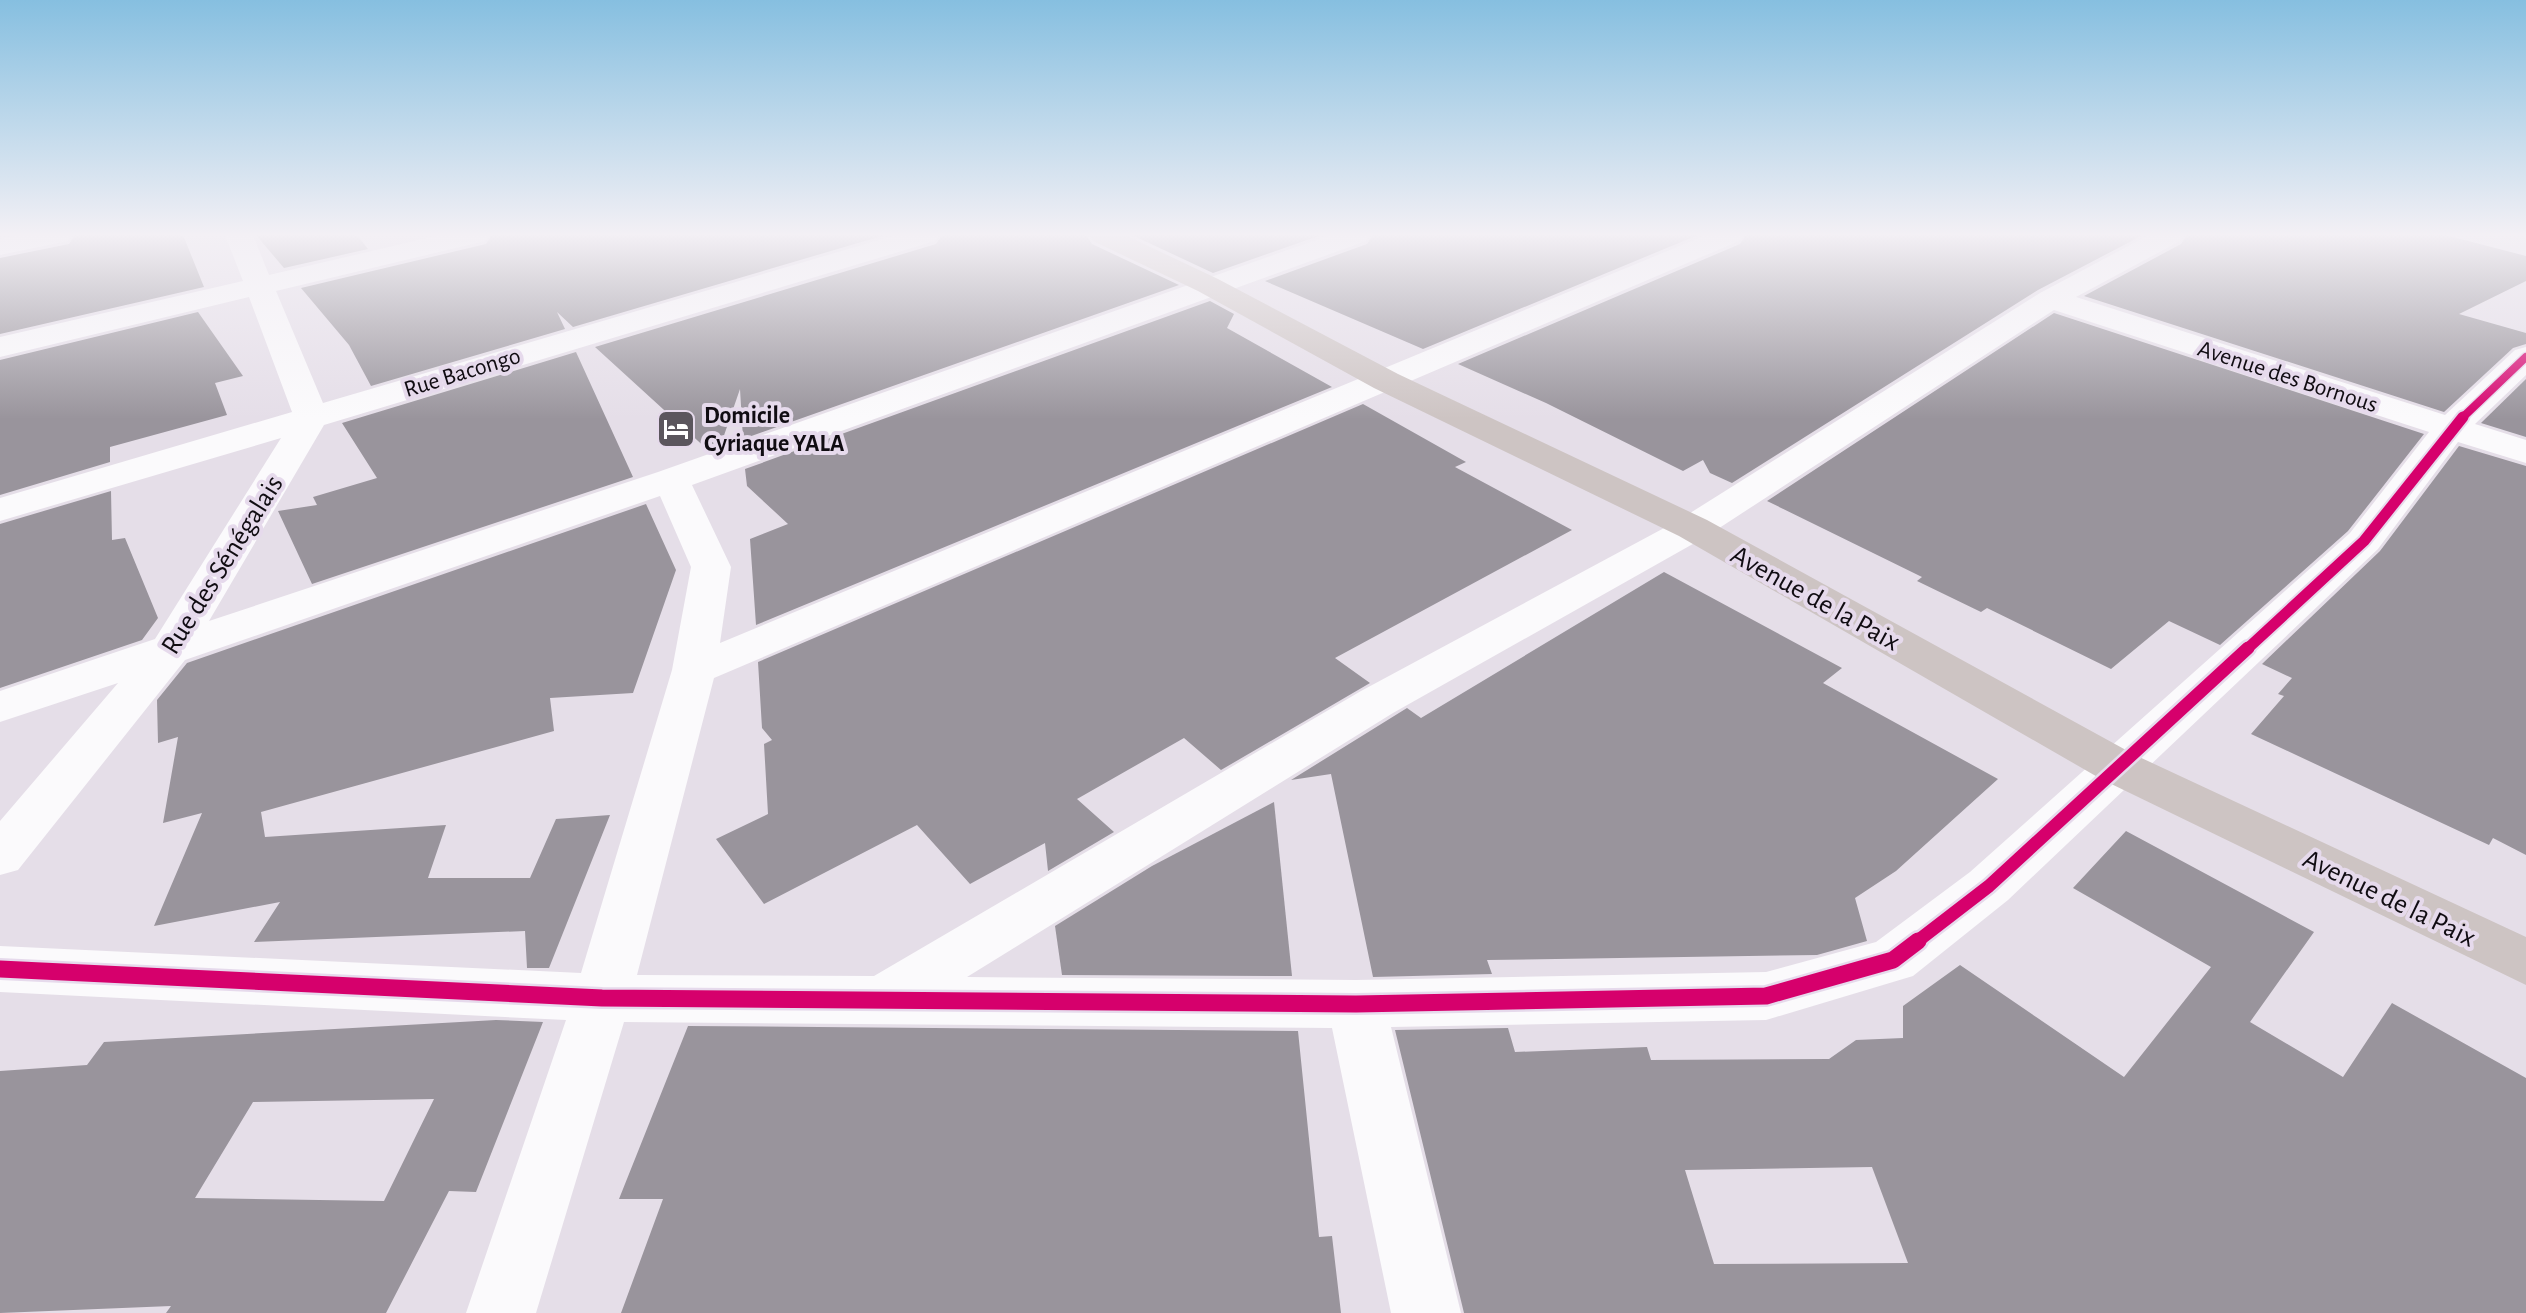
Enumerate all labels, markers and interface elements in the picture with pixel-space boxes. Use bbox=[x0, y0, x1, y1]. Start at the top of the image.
street label: Avenue des Bornous bbox=[2195, 337, 2381, 417]
street label: Rue Bacongo bbox=[401, 344, 524, 402]
place label: Domicile Cyriaque YALA bbox=[704, 404, 845, 456]
hotel icon: Domicile Cyriaque YALA bbox=[655, 408, 697, 450]
street label: Rue des Sénégalais bbox=[157, 471, 289, 659]
street label: Avenue de la Paix bbox=[1726, 541, 1904, 657]
street label: Avenue de la Paix bbox=[2298, 845, 2480, 953]

